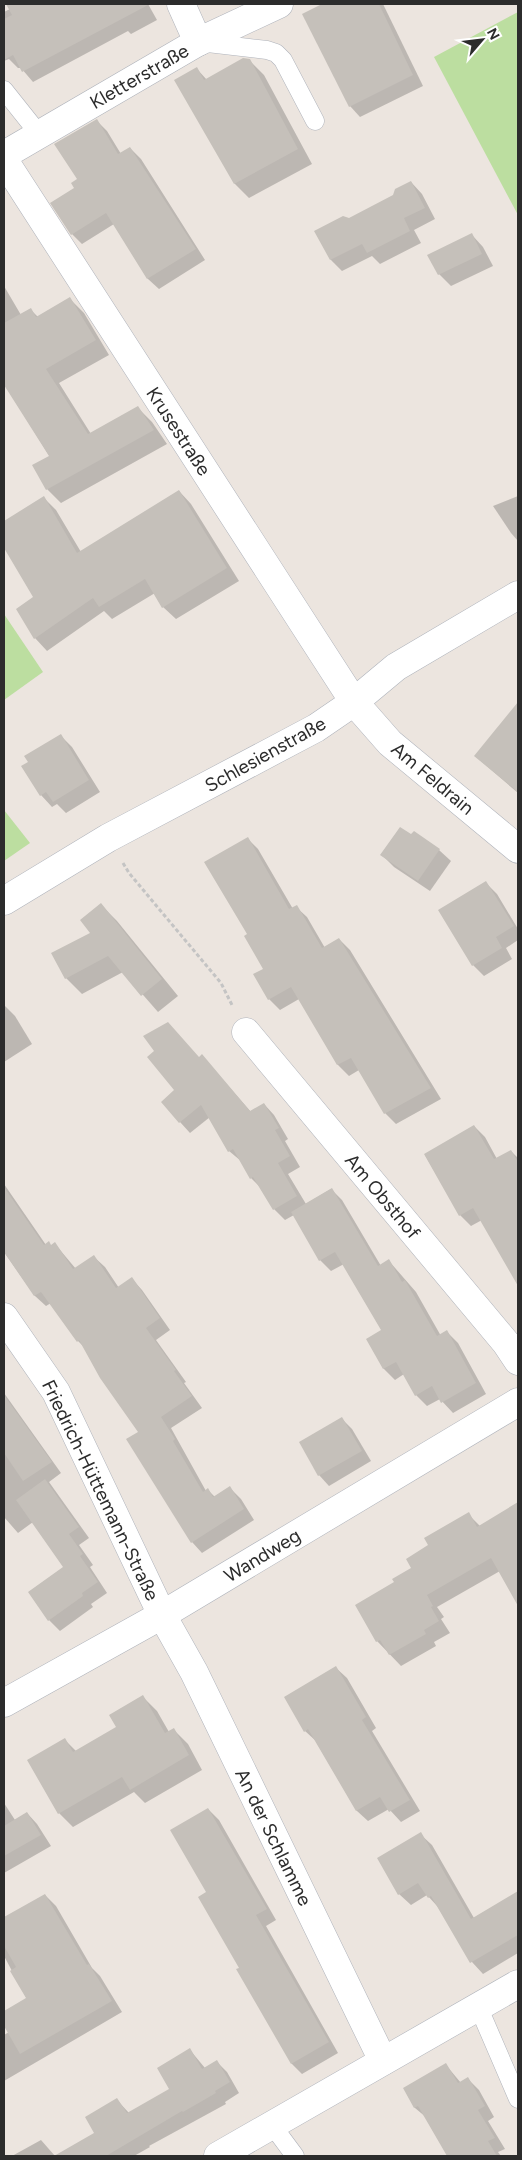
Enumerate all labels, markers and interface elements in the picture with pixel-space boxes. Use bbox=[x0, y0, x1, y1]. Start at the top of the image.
north arrow bbox=[457, 15, 507, 65]
text: N bbox=[483, 25, 503, 43]
street label: Kletterstraße bbox=[86, 39, 193, 114]
street label: Krusestraße bbox=[141, 383, 216, 480]
street label: Schlesienstraße bbox=[201, 712, 330, 797]
street label: Am Feldrain bbox=[387, 737, 479, 820]
street label: Am Obsthof bbox=[340, 1149, 425, 1244]
street label: Friedrich-Hüttemann-Straße bbox=[37, 1376, 164, 1604]
street label: Wandweg bbox=[220, 1524, 305, 1587]
street label: An der Schlamme bbox=[230, 1765, 317, 1910]

